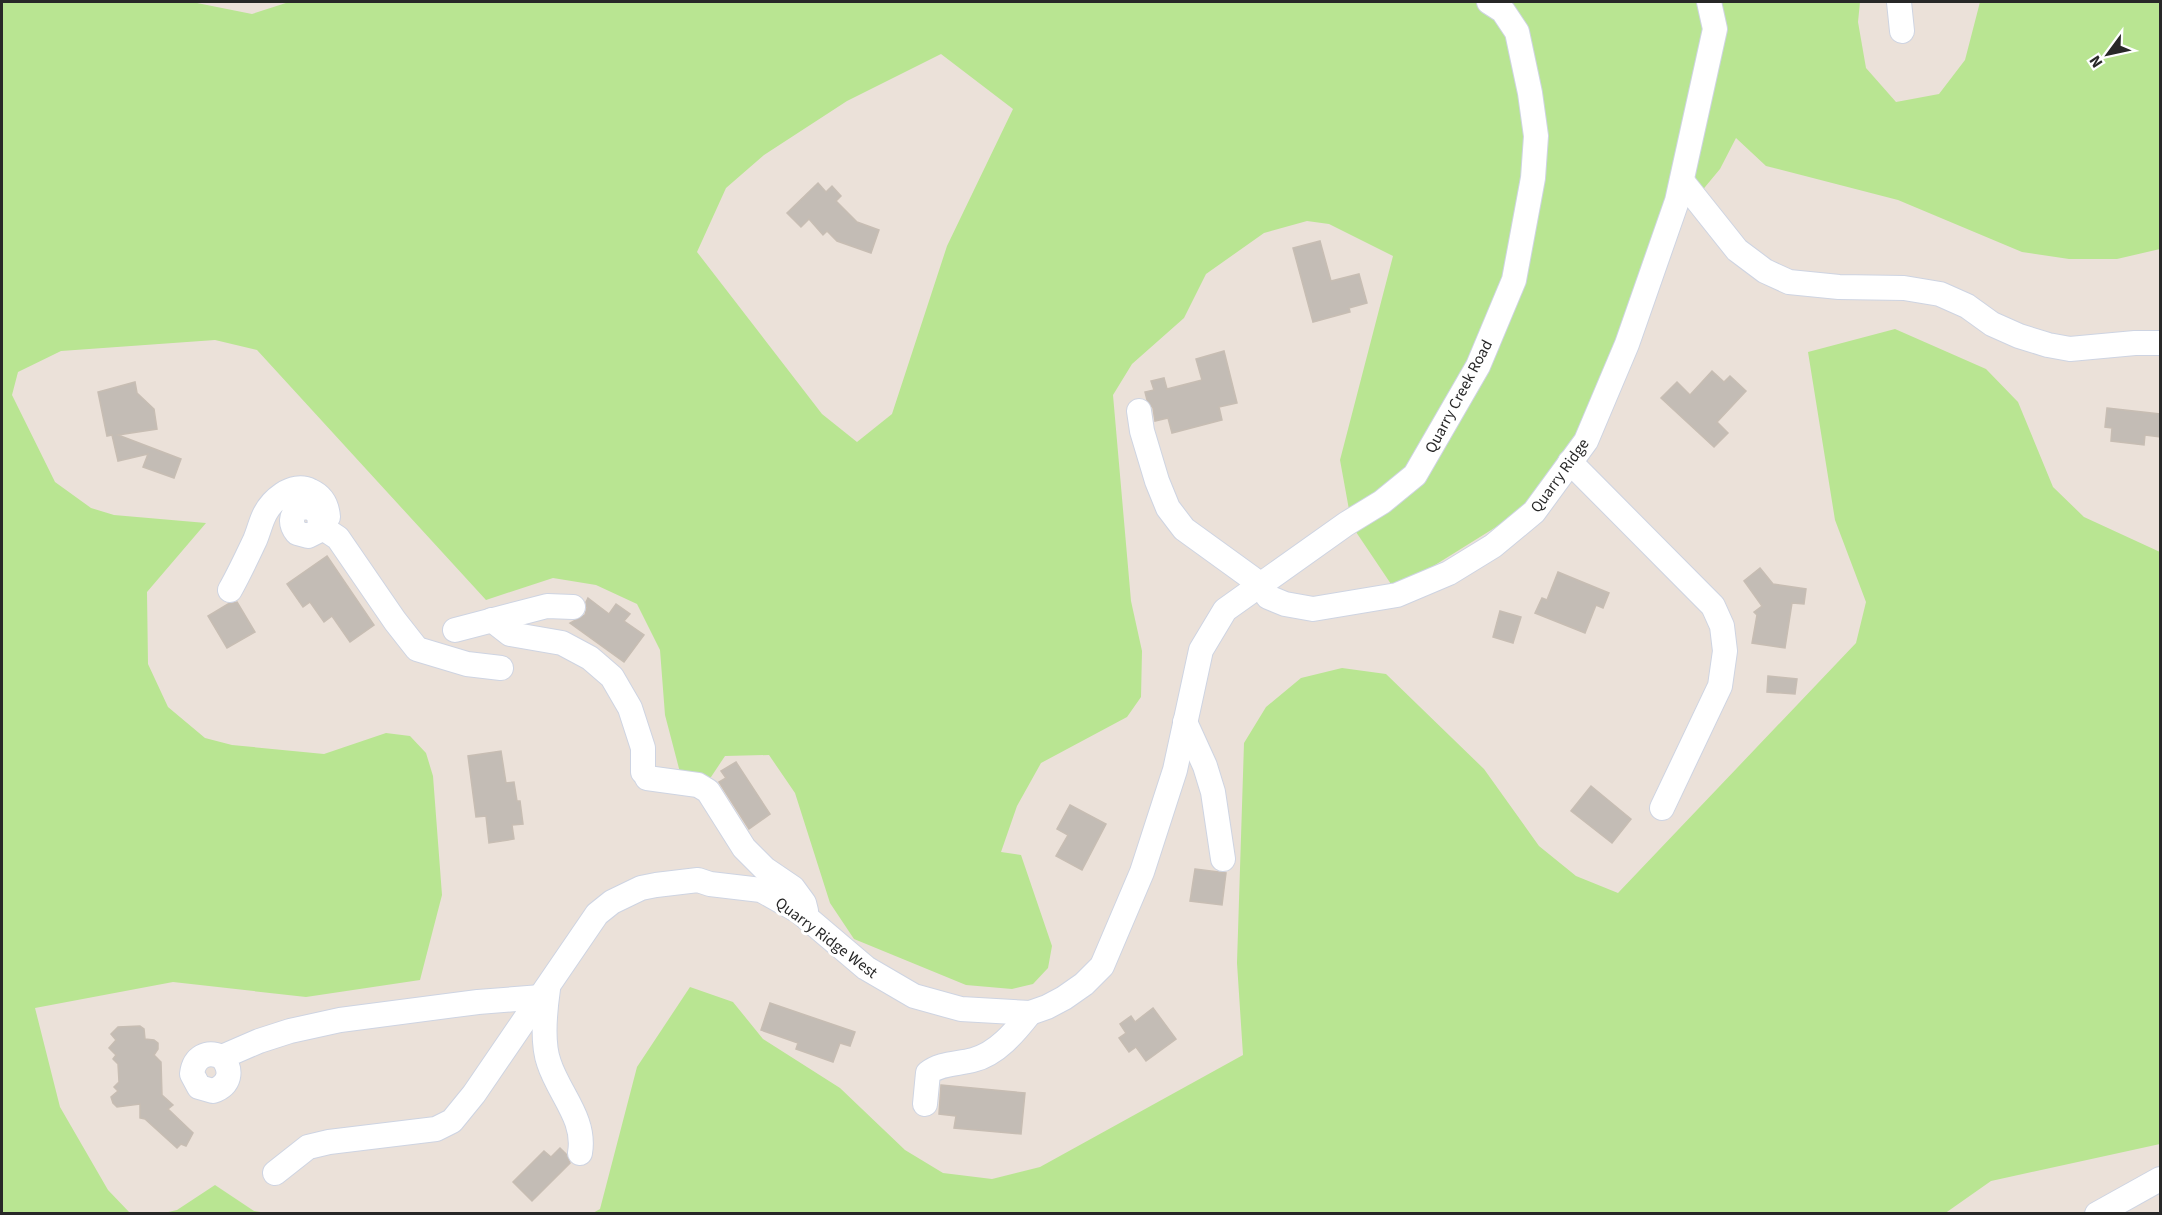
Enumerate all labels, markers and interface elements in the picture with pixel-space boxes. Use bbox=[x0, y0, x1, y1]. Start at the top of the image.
north arrow bbox=[2078, 24, 2138, 84]
text: N bbox=[2084, 51, 2108, 72]
street label: Quarry Creek Road bbox=[1420, 336, 1498, 457]
street label: Quarry Ridge bbox=[1525, 434, 1594, 517]
street label: Quarry Ridge West bbox=[771, 892, 883, 984]

